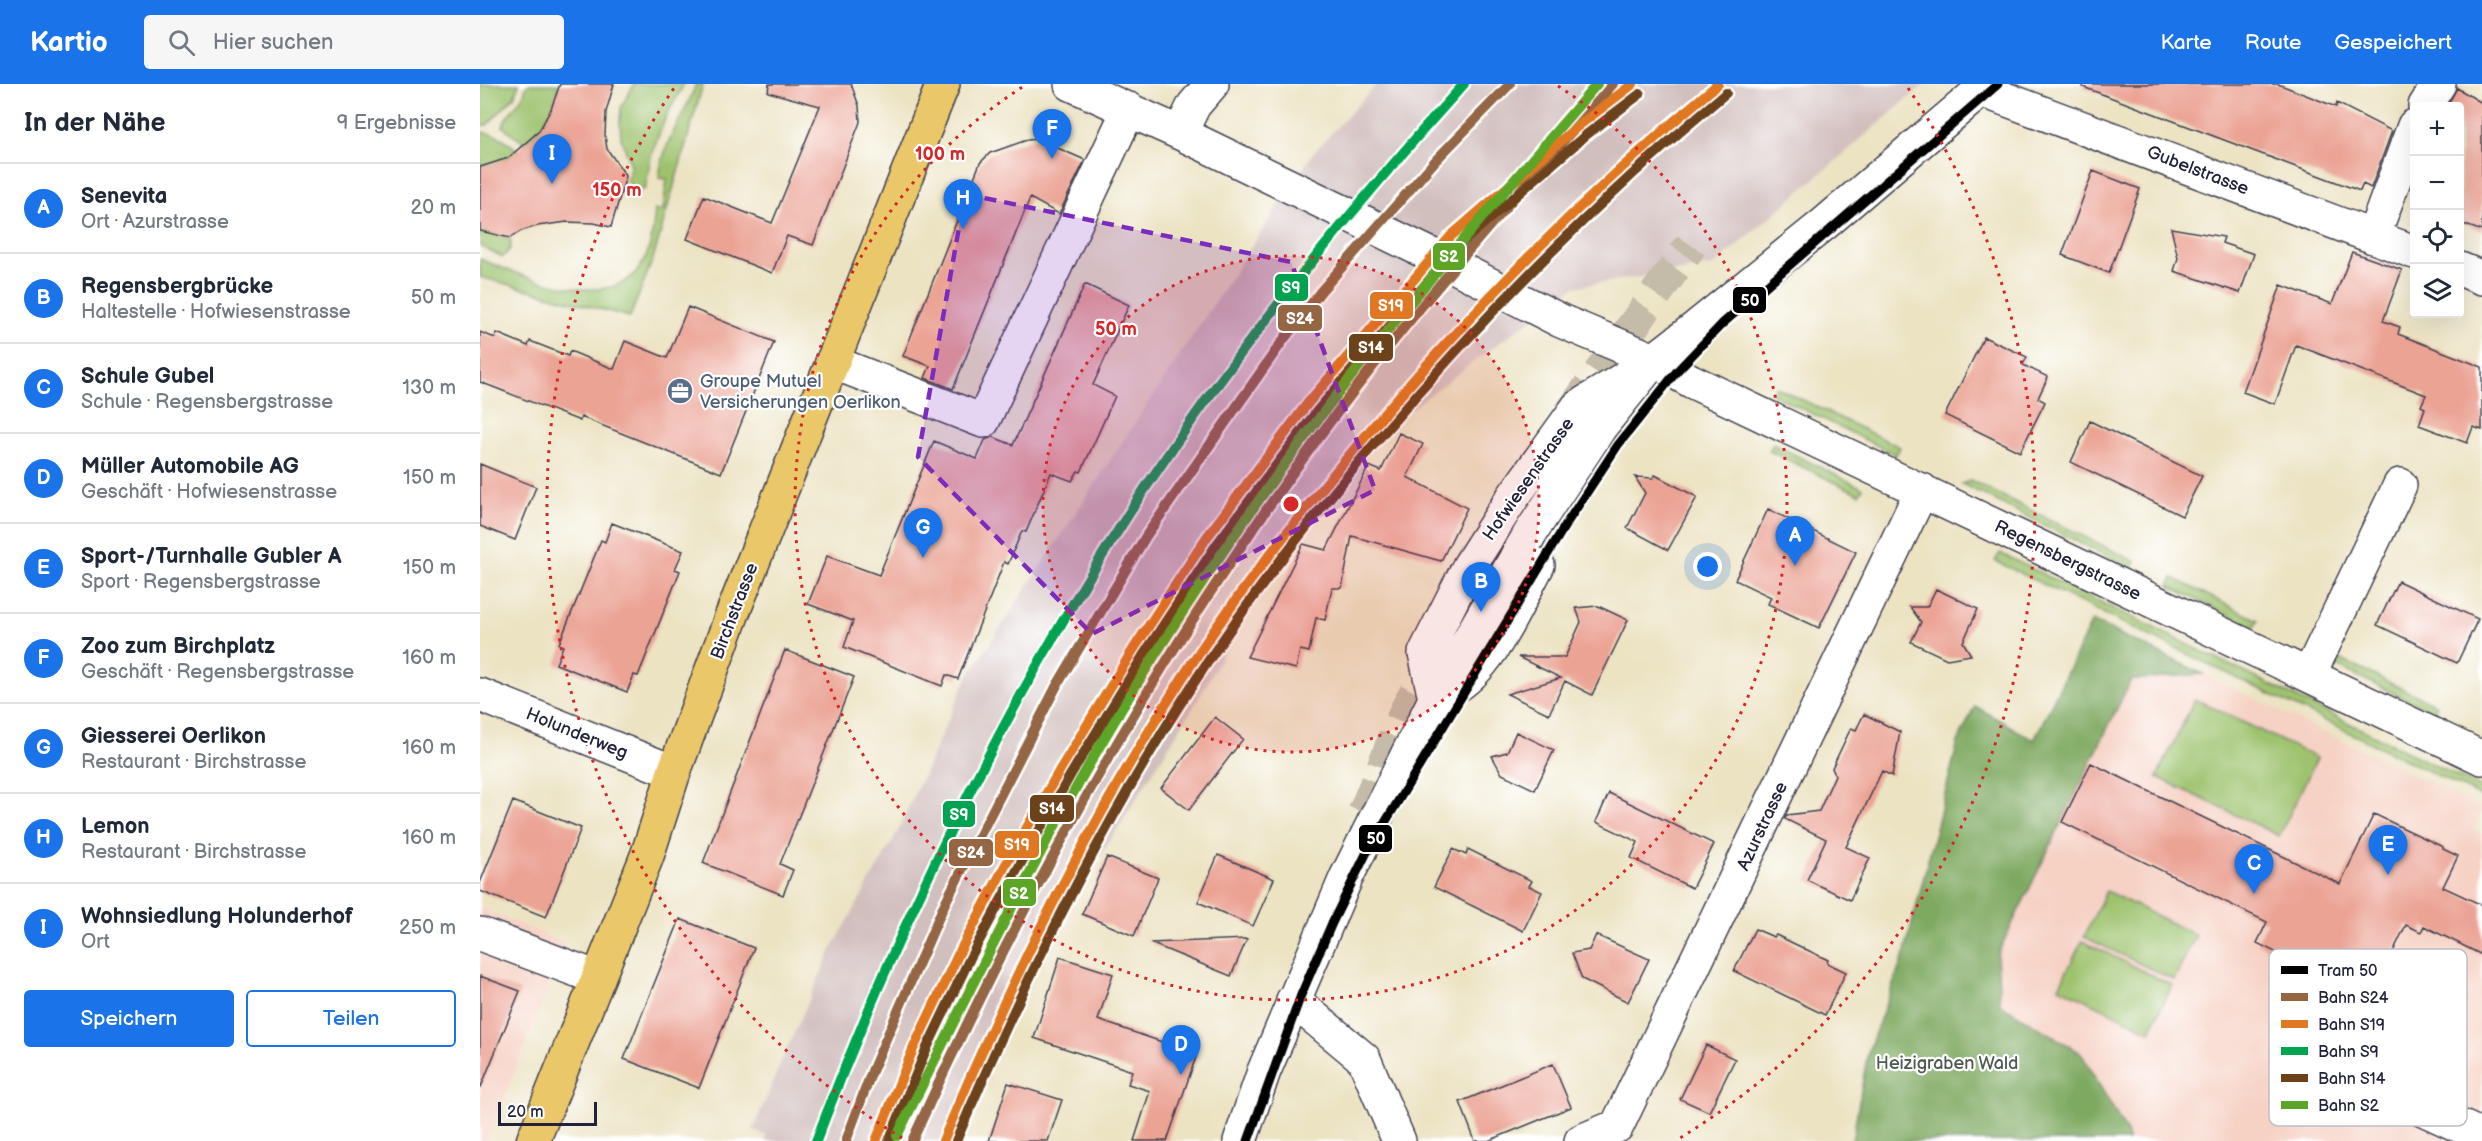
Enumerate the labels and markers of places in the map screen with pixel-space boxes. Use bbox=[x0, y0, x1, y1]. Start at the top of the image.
pin: F bbox=[1032, 110, 1072, 159]
pin: I bbox=[532, 135, 572, 184]
pin: H bbox=[944, 180, 982, 229]
place label: Groupe Mutuel Versicherungen Oerlikon bbox=[700, 371, 901, 413]
office icon: Groupe Mutuel Versicherungen Oerlikon bbox=[665, 376, 695, 406]
centre of rings bbox=[1281, 494, 1301, 514]
pin: G bbox=[904, 508, 942, 558]
pin: A bbox=[1776, 516, 1814, 566]
pin: B bbox=[1462, 562, 1500, 612]
pin: E bbox=[2368, 826, 2408, 875]
pin: C bbox=[2234, 844, 2274, 894]
pin: D bbox=[1162, 1026, 1200, 1075]

